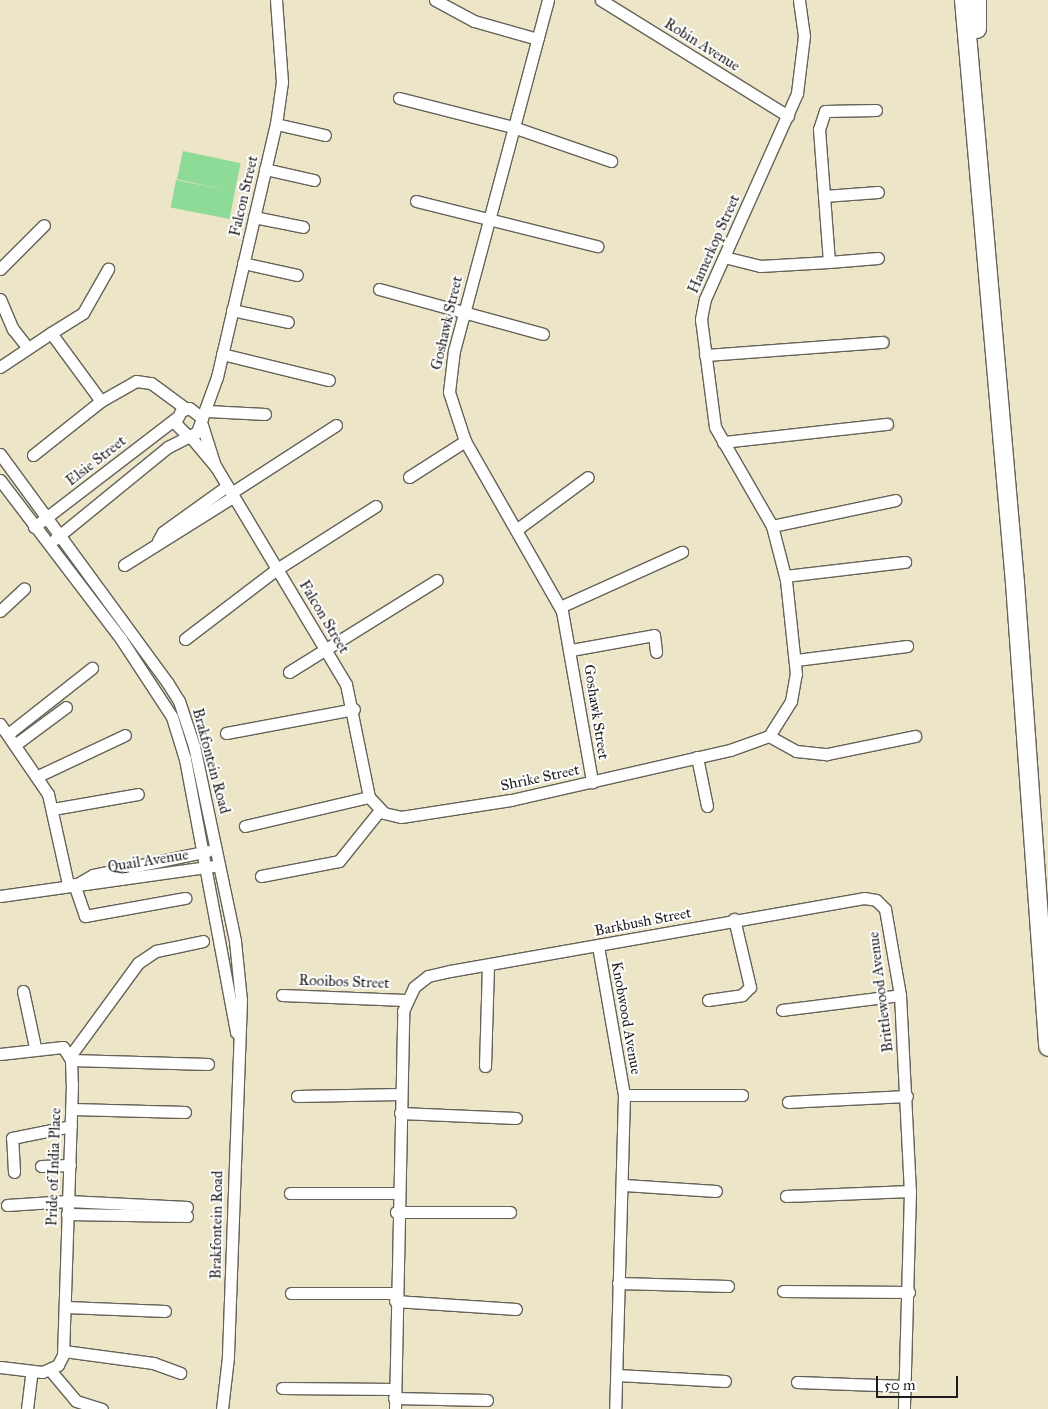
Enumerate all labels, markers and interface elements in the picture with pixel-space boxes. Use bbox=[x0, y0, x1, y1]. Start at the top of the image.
street label: Robin Avenue bbox=[661, 15, 743, 75]
street label: Falcon Street bbox=[226, 154, 262, 238]
street label: Hamerkop Street bbox=[684, 192, 744, 296]
street label: Goshawk Street bbox=[427, 274, 467, 372]
street label: Elsie Street bbox=[62, 432, 130, 490]
street label: Falcon Street bbox=[295, 577, 353, 657]
street label: Goshawk Street bbox=[580, 663, 612, 761]
street label: Brakfontein Road bbox=[188, 706, 234, 816]
street label: Shrike Street bbox=[499, 761, 581, 795]
street label: Quail Avenue bbox=[106, 846, 190, 876]
street label: Barkbush Street bbox=[593, 904, 693, 940]
street label: Brittlewood Avenue bbox=[865, 931, 897, 1053]
street label: Knobwood Avenue bbox=[607, 960, 645, 1076]
street label: Rooibos Street bbox=[298, 971, 390, 993]
street label: Pride of India Place bbox=[43, 1108, 65, 1226]
street label: Brakfontein Road bbox=[207, 1171, 227, 1279]
scale bar bbox=[878, 1366, 960, 1398]
text: 50 m bbox=[884, 1376, 916, 1394]

